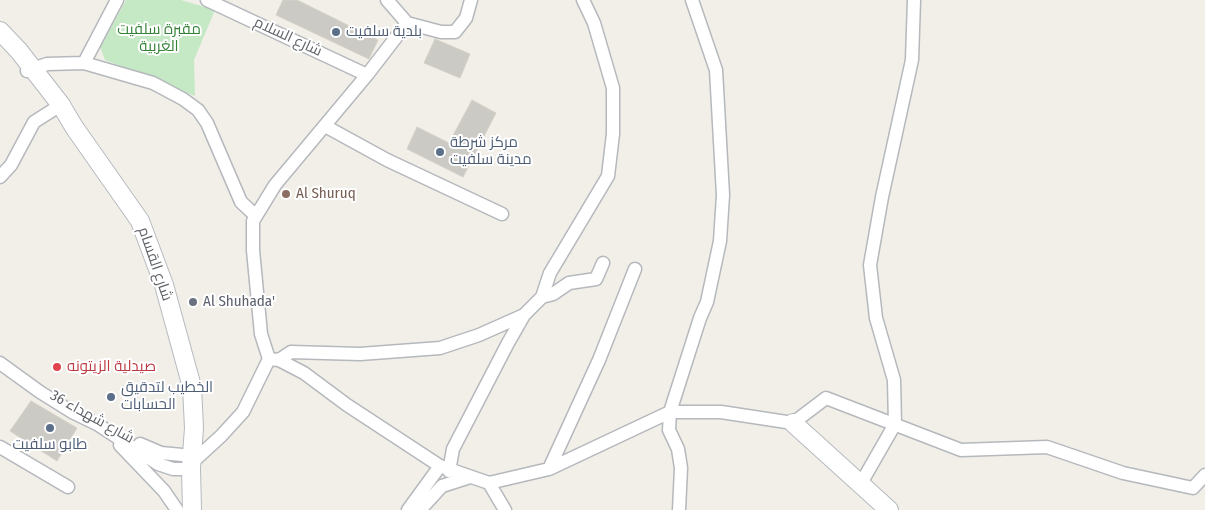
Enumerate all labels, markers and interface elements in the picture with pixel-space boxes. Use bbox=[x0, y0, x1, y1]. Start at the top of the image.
street label: شارع السلام bbox=[251, 13, 325, 61]
park label: مقبرة سلفيت الغربية bbox=[117, 21, 201, 56]
place label: بلدية سلفيت bbox=[346, 23, 422, 41]
marker: بلدية سلفيت bbox=[330, 26, 342, 38]
place label: مركز شرطة مدينة سلفيت bbox=[450, 134, 532, 169]
marker: مركز شرطة مدينة سلفيت bbox=[434, 146, 446, 158]
place label: Al Shuruq bbox=[296, 185, 356, 203]
marker: Al Shuruq bbox=[280, 188, 292, 200]
street label: شارع القسام bbox=[134, 225, 176, 303]
place label: Al Shuhada' bbox=[203, 293, 275, 311]
marker: Al Shuhada' bbox=[187, 296, 199, 308]
place label: صيدلية الزيتونه bbox=[67, 358, 156, 376]
marker: صيدلية الزيتونه bbox=[51, 361, 63, 373]
place label: الخطيب لتدقيق الحسابات bbox=[121, 379, 213, 414]
street label: شارع شهداء 36 bbox=[47, 387, 137, 447]
marker: الخطيب لتدقيق الحسابات bbox=[105, 391, 117, 403]
marker: طابو سلفيت bbox=[44, 422, 56, 434]
place label: طابو سلفيت bbox=[12, 436, 88, 454]

